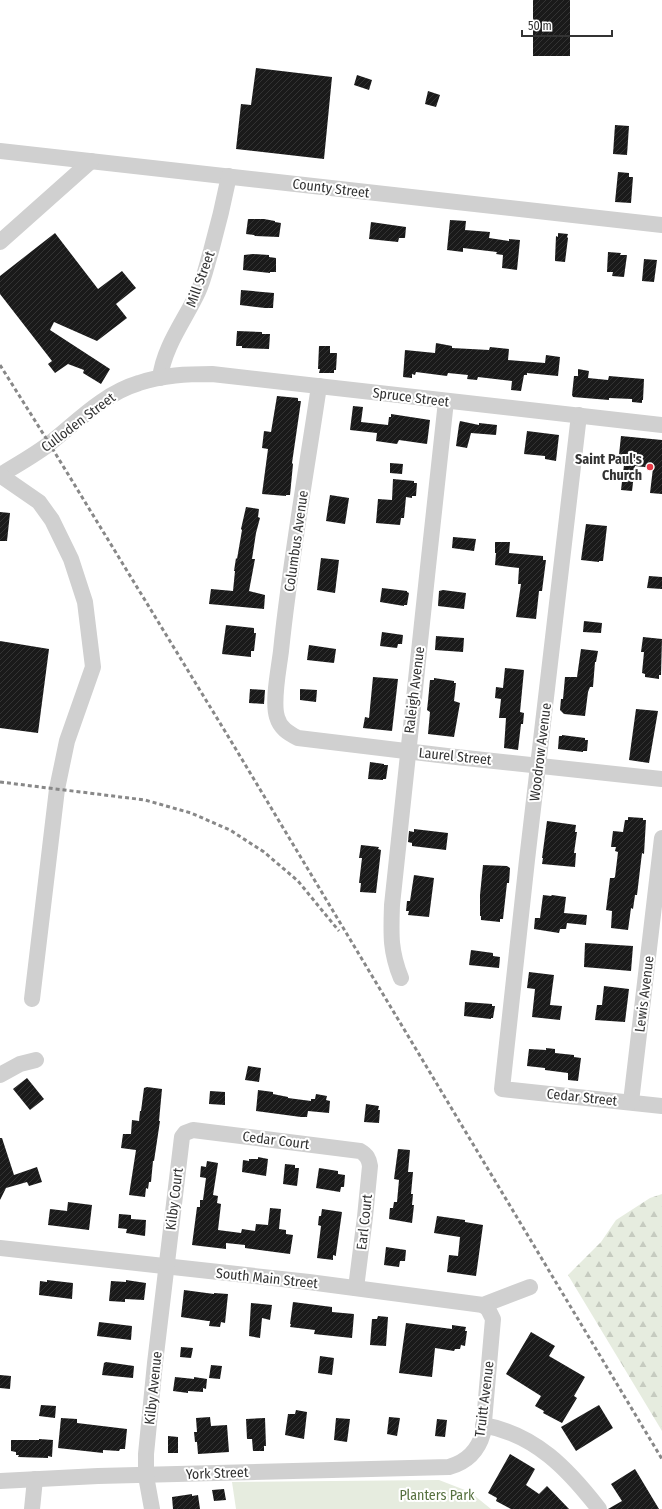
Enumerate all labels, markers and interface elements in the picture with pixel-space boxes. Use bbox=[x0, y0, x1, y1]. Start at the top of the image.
scale bar bbox=[522, 12, 612, 38]
text: 50 m bbox=[528, 19, 552, 33]
street label: County Street bbox=[291, 175, 371, 202]
street label: Mill Street bbox=[182, 248, 219, 310]
street label: Spruce Street bbox=[372, 384, 451, 411]
street label: Culloden Street bbox=[38, 389, 119, 456]
place label: Saint Paul's Church bbox=[575, 451, 642, 484]
marker: Saint Paul's Church bbox=[645, 462, 655, 472]
street label: Columbus Avenue bbox=[281, 489, 312, 593]
street label: Raleigh Avenue bbox=[401, 645, 428, 735]
street label: Woodrow Avenue bbox=[526, 702, 555, 802]
street label: Laurel Street bbox=[418, 744, 493, 769]
street label: Lewis Avenue bbox=[631, 955, 658, 1033]
street label: Cedar Street bbox=[546, 1085, 618, 1110]
street label: Cedar Court bbox=[242, 1128, 311, 1153]
street label: Kilby Court bbox=[162, 1167, 187, 1231]
street label: Earl Court bbox=[353, 1193, 376, 1251]
street label: South Main Street bbox=[215, 1265, 319, 1292]
street label: Kilby Avenue bbox=[141, 1350, 166, 1426]
street label: Truitt Avenue bbox=[471, 1360, 498, 1438]
street label: York Street bbox=[185, 1464, 249, 1483]
park label: Planters Park bbox=[399, 1487, 475, 1504]

